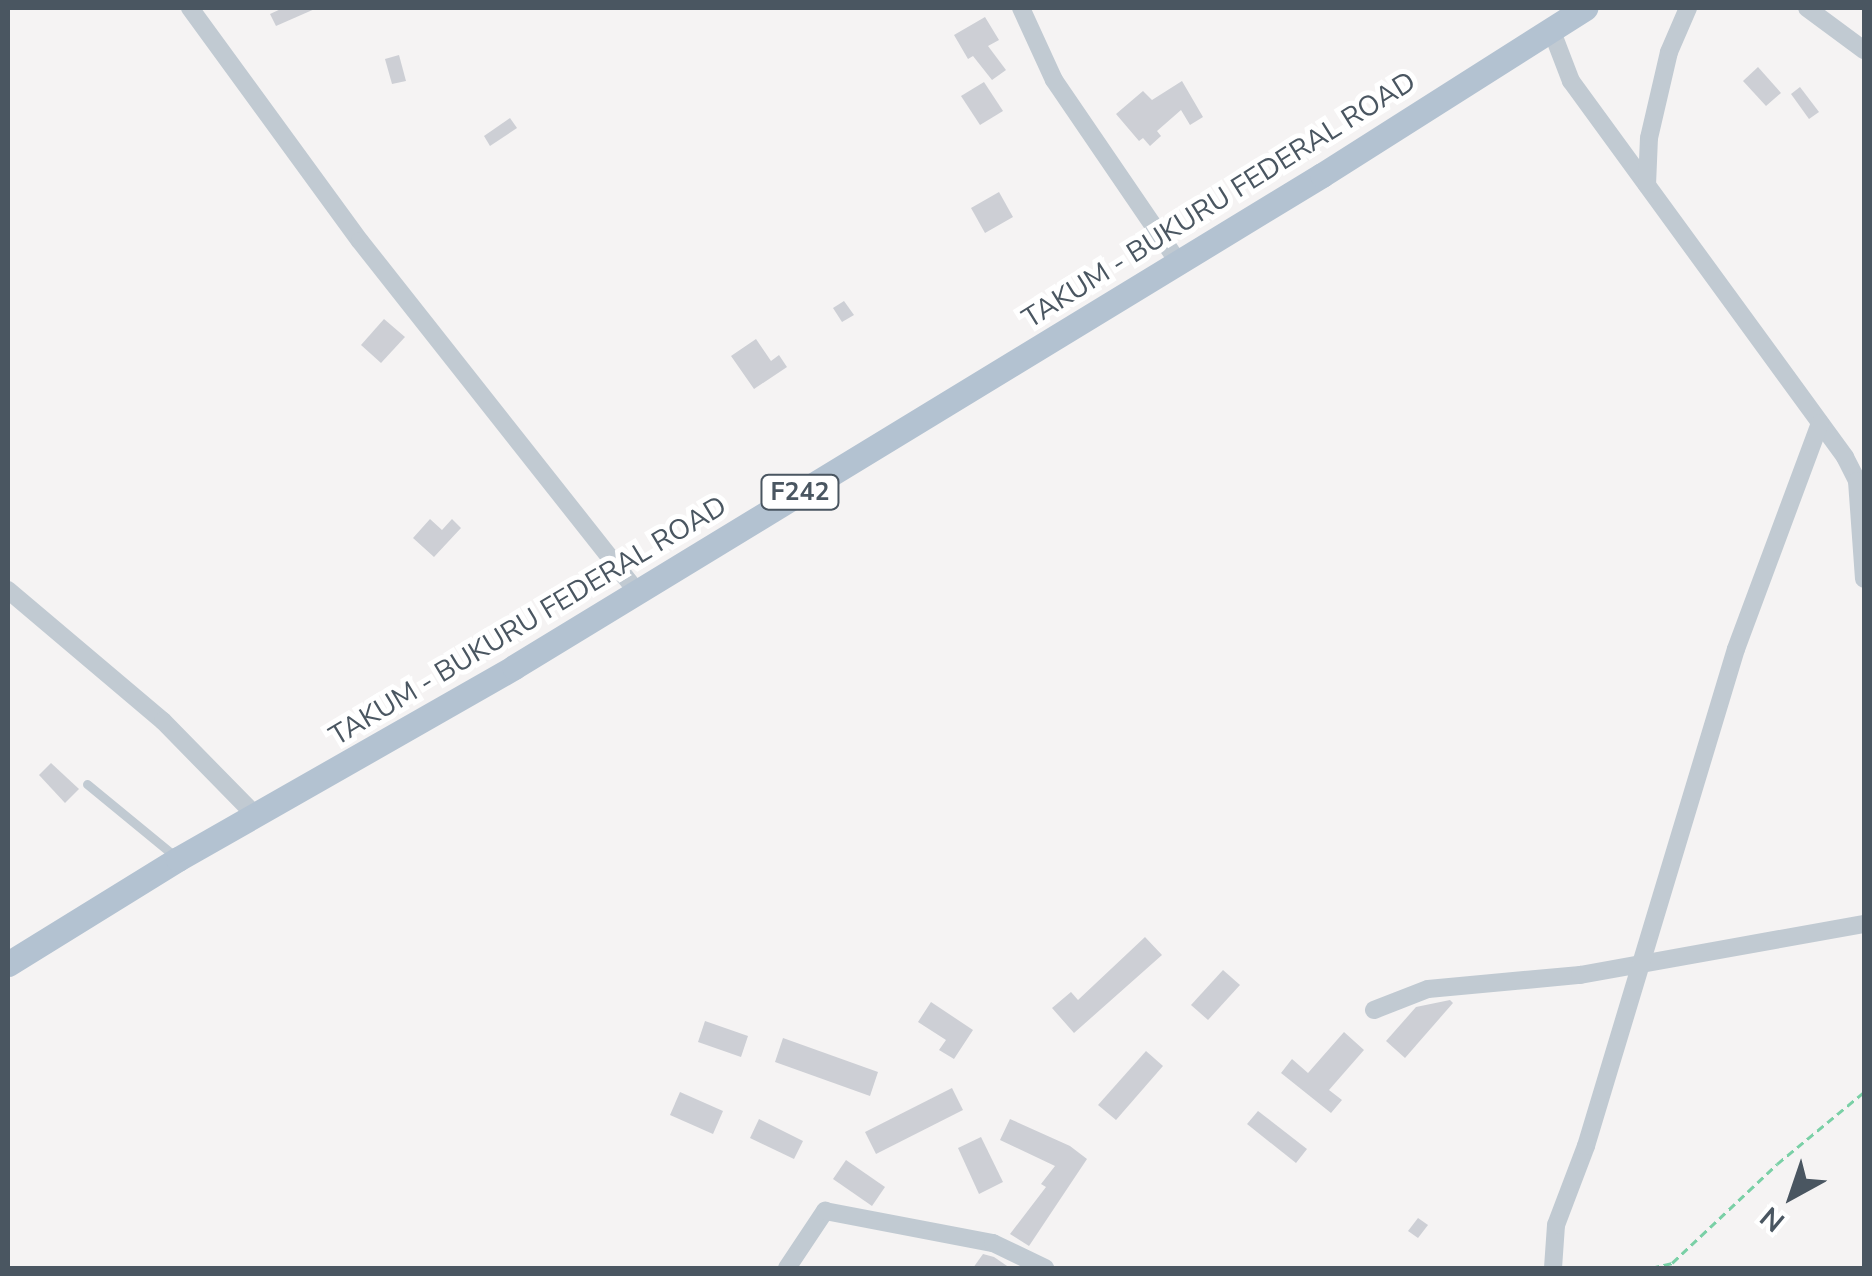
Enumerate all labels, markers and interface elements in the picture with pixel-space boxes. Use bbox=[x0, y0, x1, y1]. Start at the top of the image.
street label: TAKUM - BUKURU FEDERAL ROAD bbox=[1016, 65, 1422, 335]
road number: F242 bbox=[760, 472, 840, 512]
street label: TAKUM - BUKURU FEDERAL ROAD bbox=[323, 489, 733, 753]
north arrow bbox=[1742, 1146, 1842, 1246]
text: N bbox=[1752, 1198, 1793, 1240]

